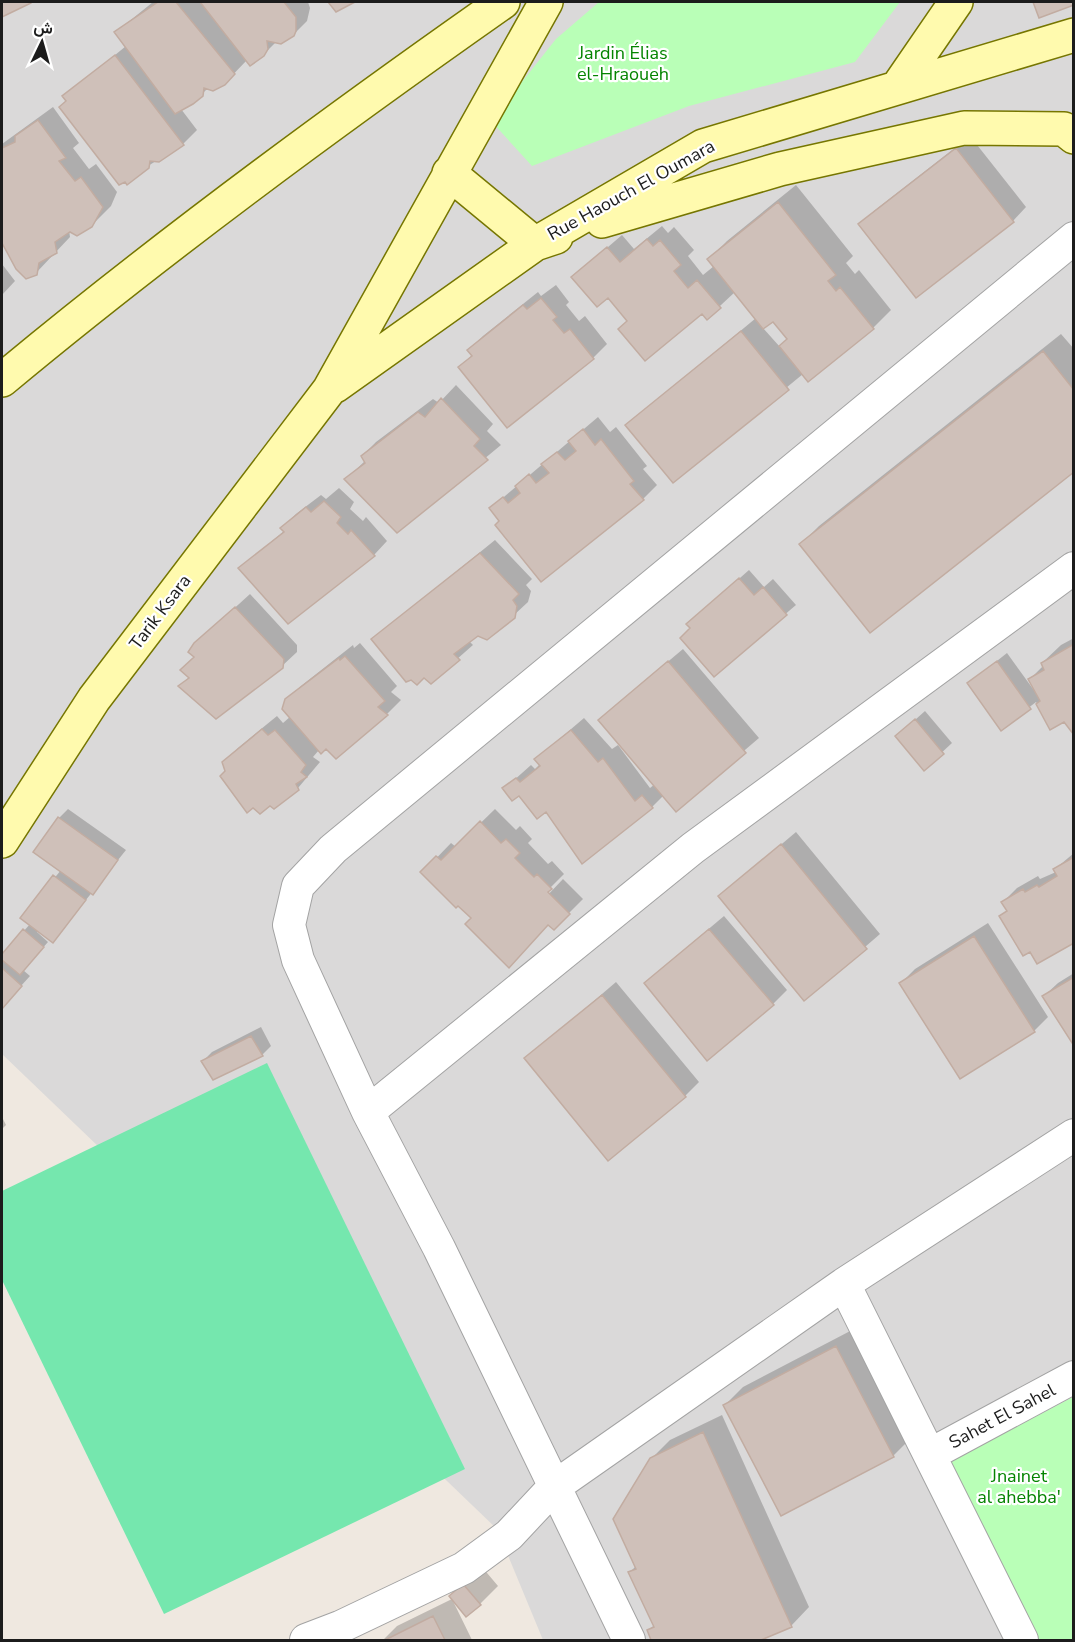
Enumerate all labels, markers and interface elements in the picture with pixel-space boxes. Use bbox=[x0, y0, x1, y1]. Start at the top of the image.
north arrow bbox=[12, 12, 72, 72]
text: ش bbox=[33, 16, 54, 40]
park label: Jardin Élias el-Hraoueh bbox=[577, 41, 669, 86]
street label: Rue Haouch El Oumara bbox=[543, 134, 719, 246]
street label: Tarik Ksara bbox=[124, 569, 196, 655]
street label: Sahet El Sahel bbox=[944, 1378, 1060, 1454]
park label: Jnainet al ahebba' bbox=[977, 1464, 1061, 1509]

